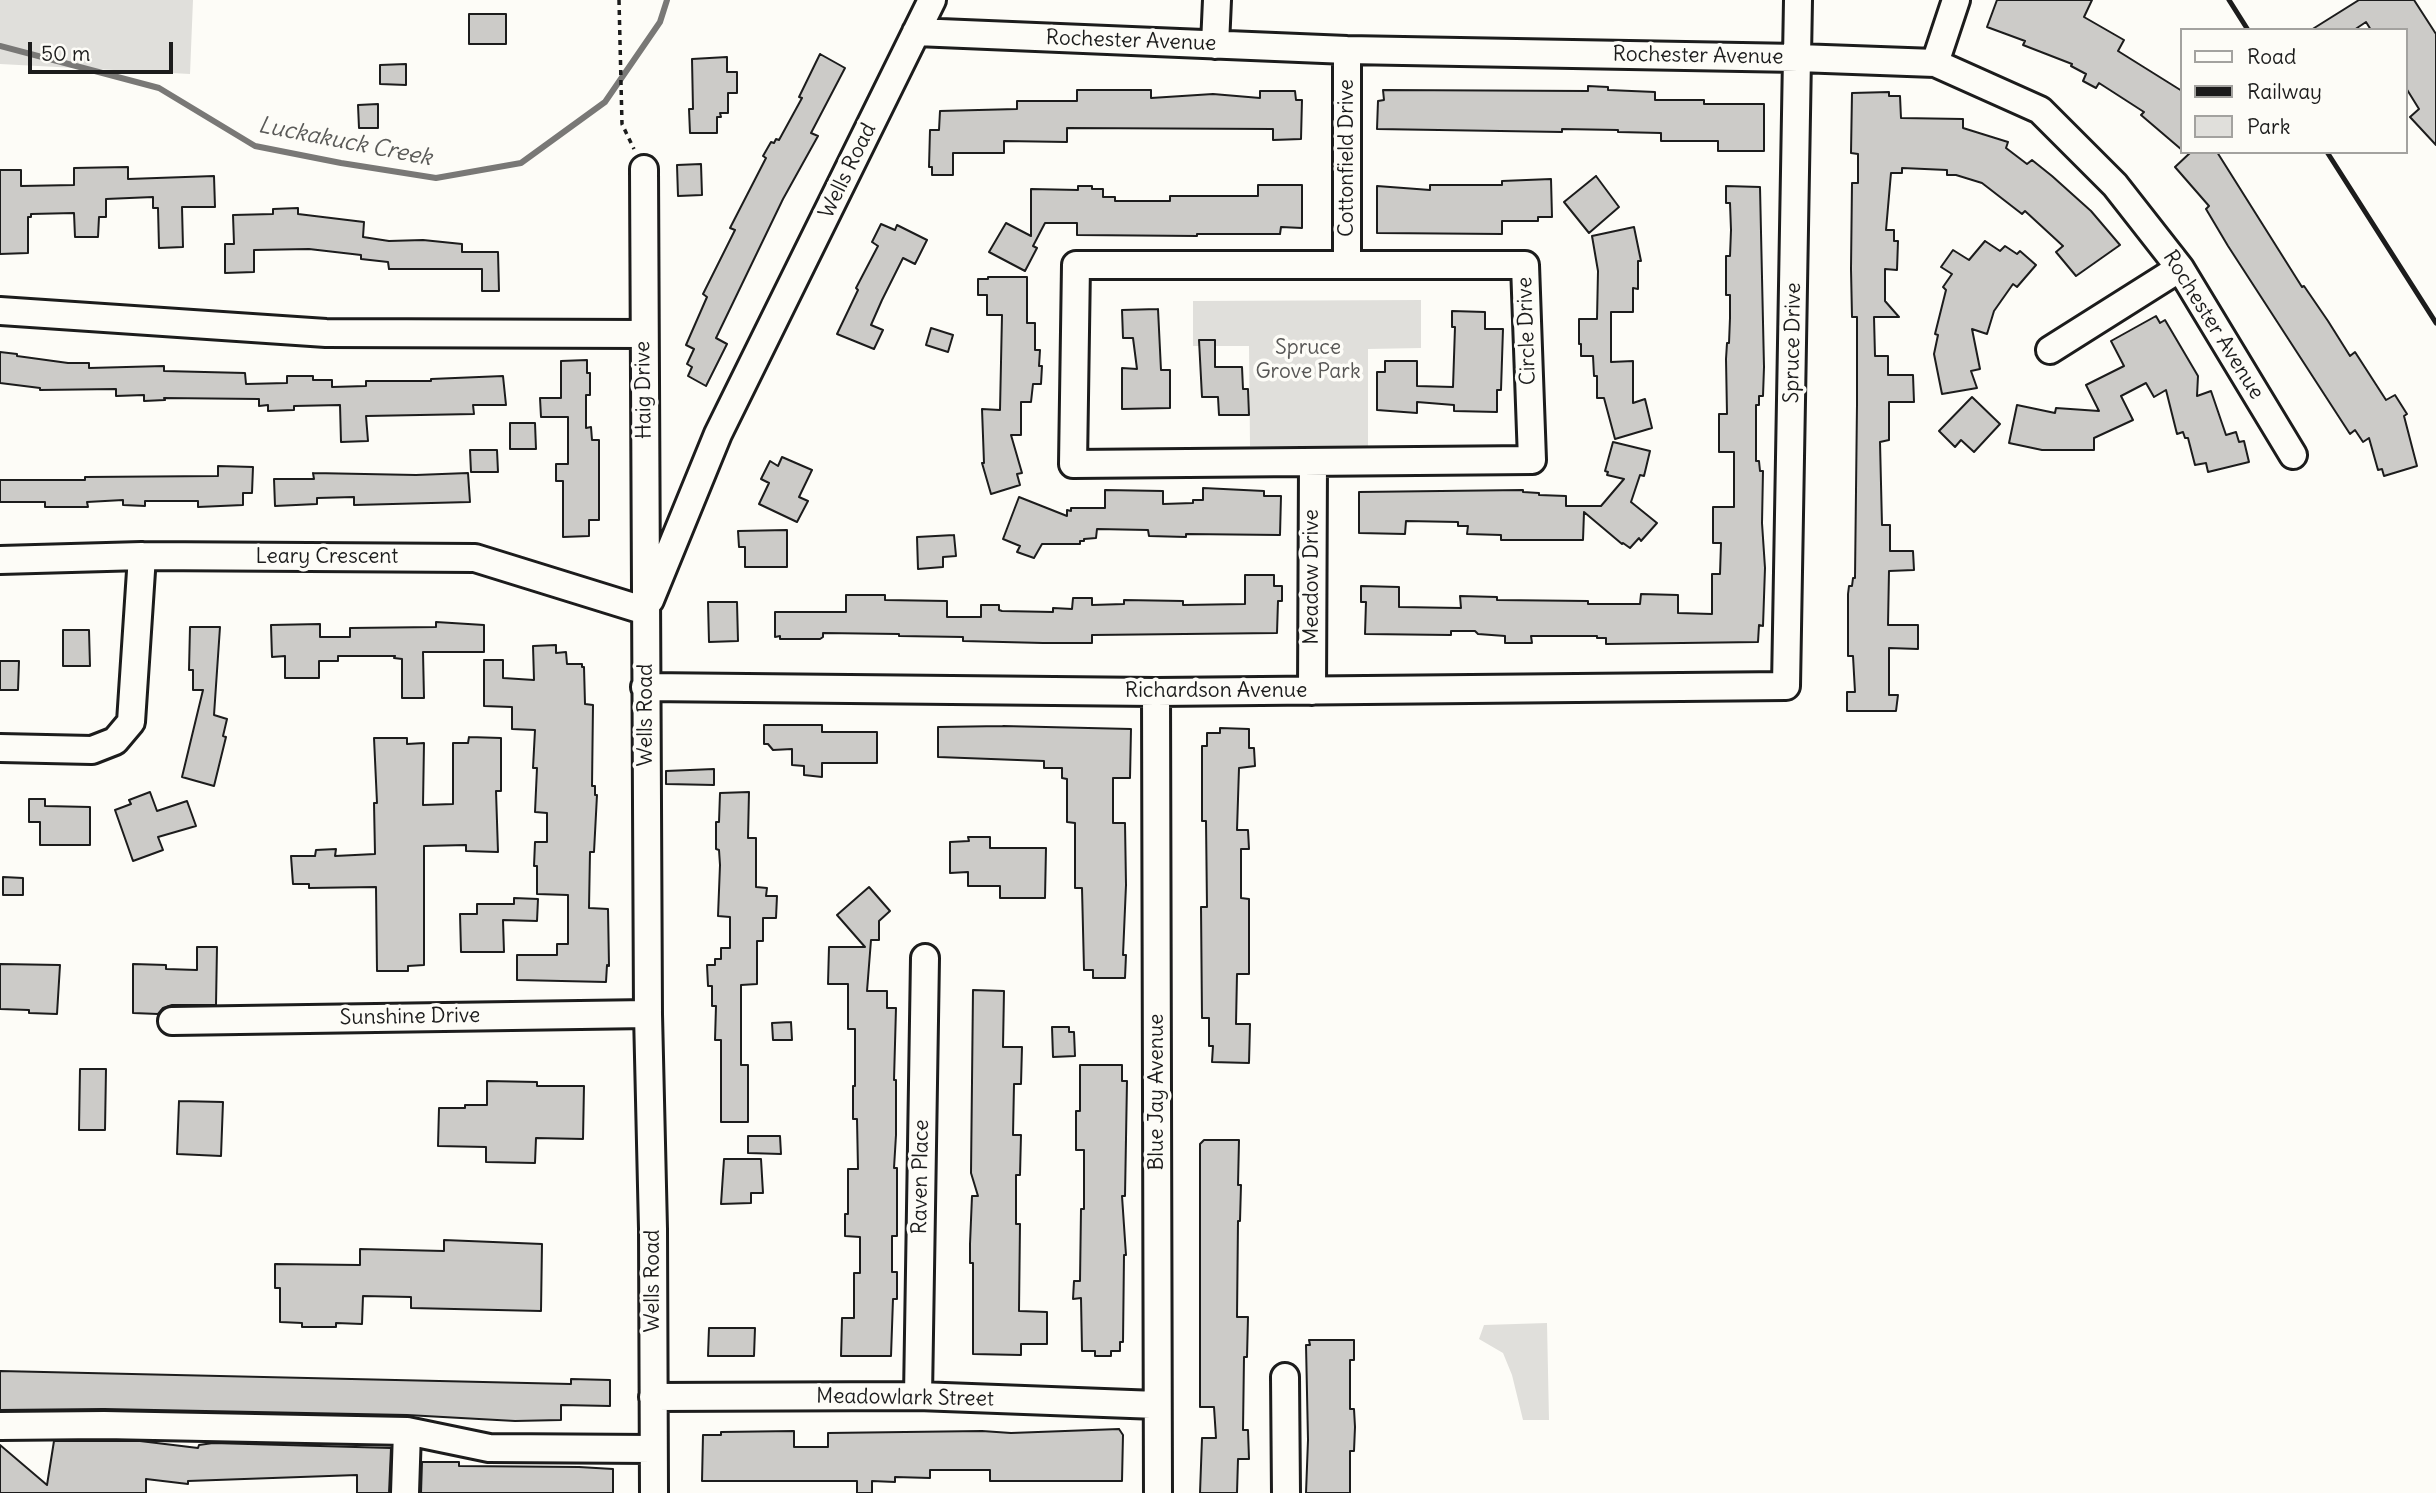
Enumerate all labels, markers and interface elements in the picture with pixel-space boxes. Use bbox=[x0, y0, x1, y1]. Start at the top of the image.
street label: Rochester Avenue bbox=[1045, 25, 1217, 57]
scale bar bbox=[32, 28, 177, 72]
legend bbox=[2180, 28, 2408, 154]
text: 50 m bbox=[41, 40, 90, 67]
street label: Rochester Avenue bbox=[1612, 42, 1784, 70]
text: Road bbox=[2247, 43, 2296, 70]
text: Railway bbox=[2247, 78, 2322, 105]
street label: Cottonfield Drive bbox=[1334, 79, 1360, 237]
water label: Luckakuck Creek bbox=[256, 112, 434, 172]
text: Park bbox=[2247, 113, 2290, 140]
street label: Wells Road bbox=[814, 119, 882, 223]
street label: Rochester Avenue bbox=[2157, 246, 2269, 404]
street label: Circle Drive bbox=[1513, 276, 1541, 386]
street label: Spruce Drive bbox=[1779, 282, 1807, 404]
park label: Spruce Grove Park bbox=[1255, 335, 1361, 385]
street label: Haig Drive bbox=[631, 341, 657, 439]
street label: Meadow Drive bbox=[1299, 509, 1325, 645]
street label: Leary Crescent bbox=[256, 544, 398, 570]
street label: Wells Road bbox=[633, 664, 659, 766]
street label: Richardson Avenue bbox=[1125, 678, 1307, 704]
street label: Sunshine Drive bbox=[339, 1003, 481, 1031]
street label: Blue Jay Avenue bbox=[1144, 1014, 1170, 1170]
street label: Raven Place bbox=[907, 1119, 935, 1235]
street label: Wells Road bbox=[640, 1230, 666, 1332]
street label: Meadowlark Street bbox=[816, 1384, 994, 1412]

